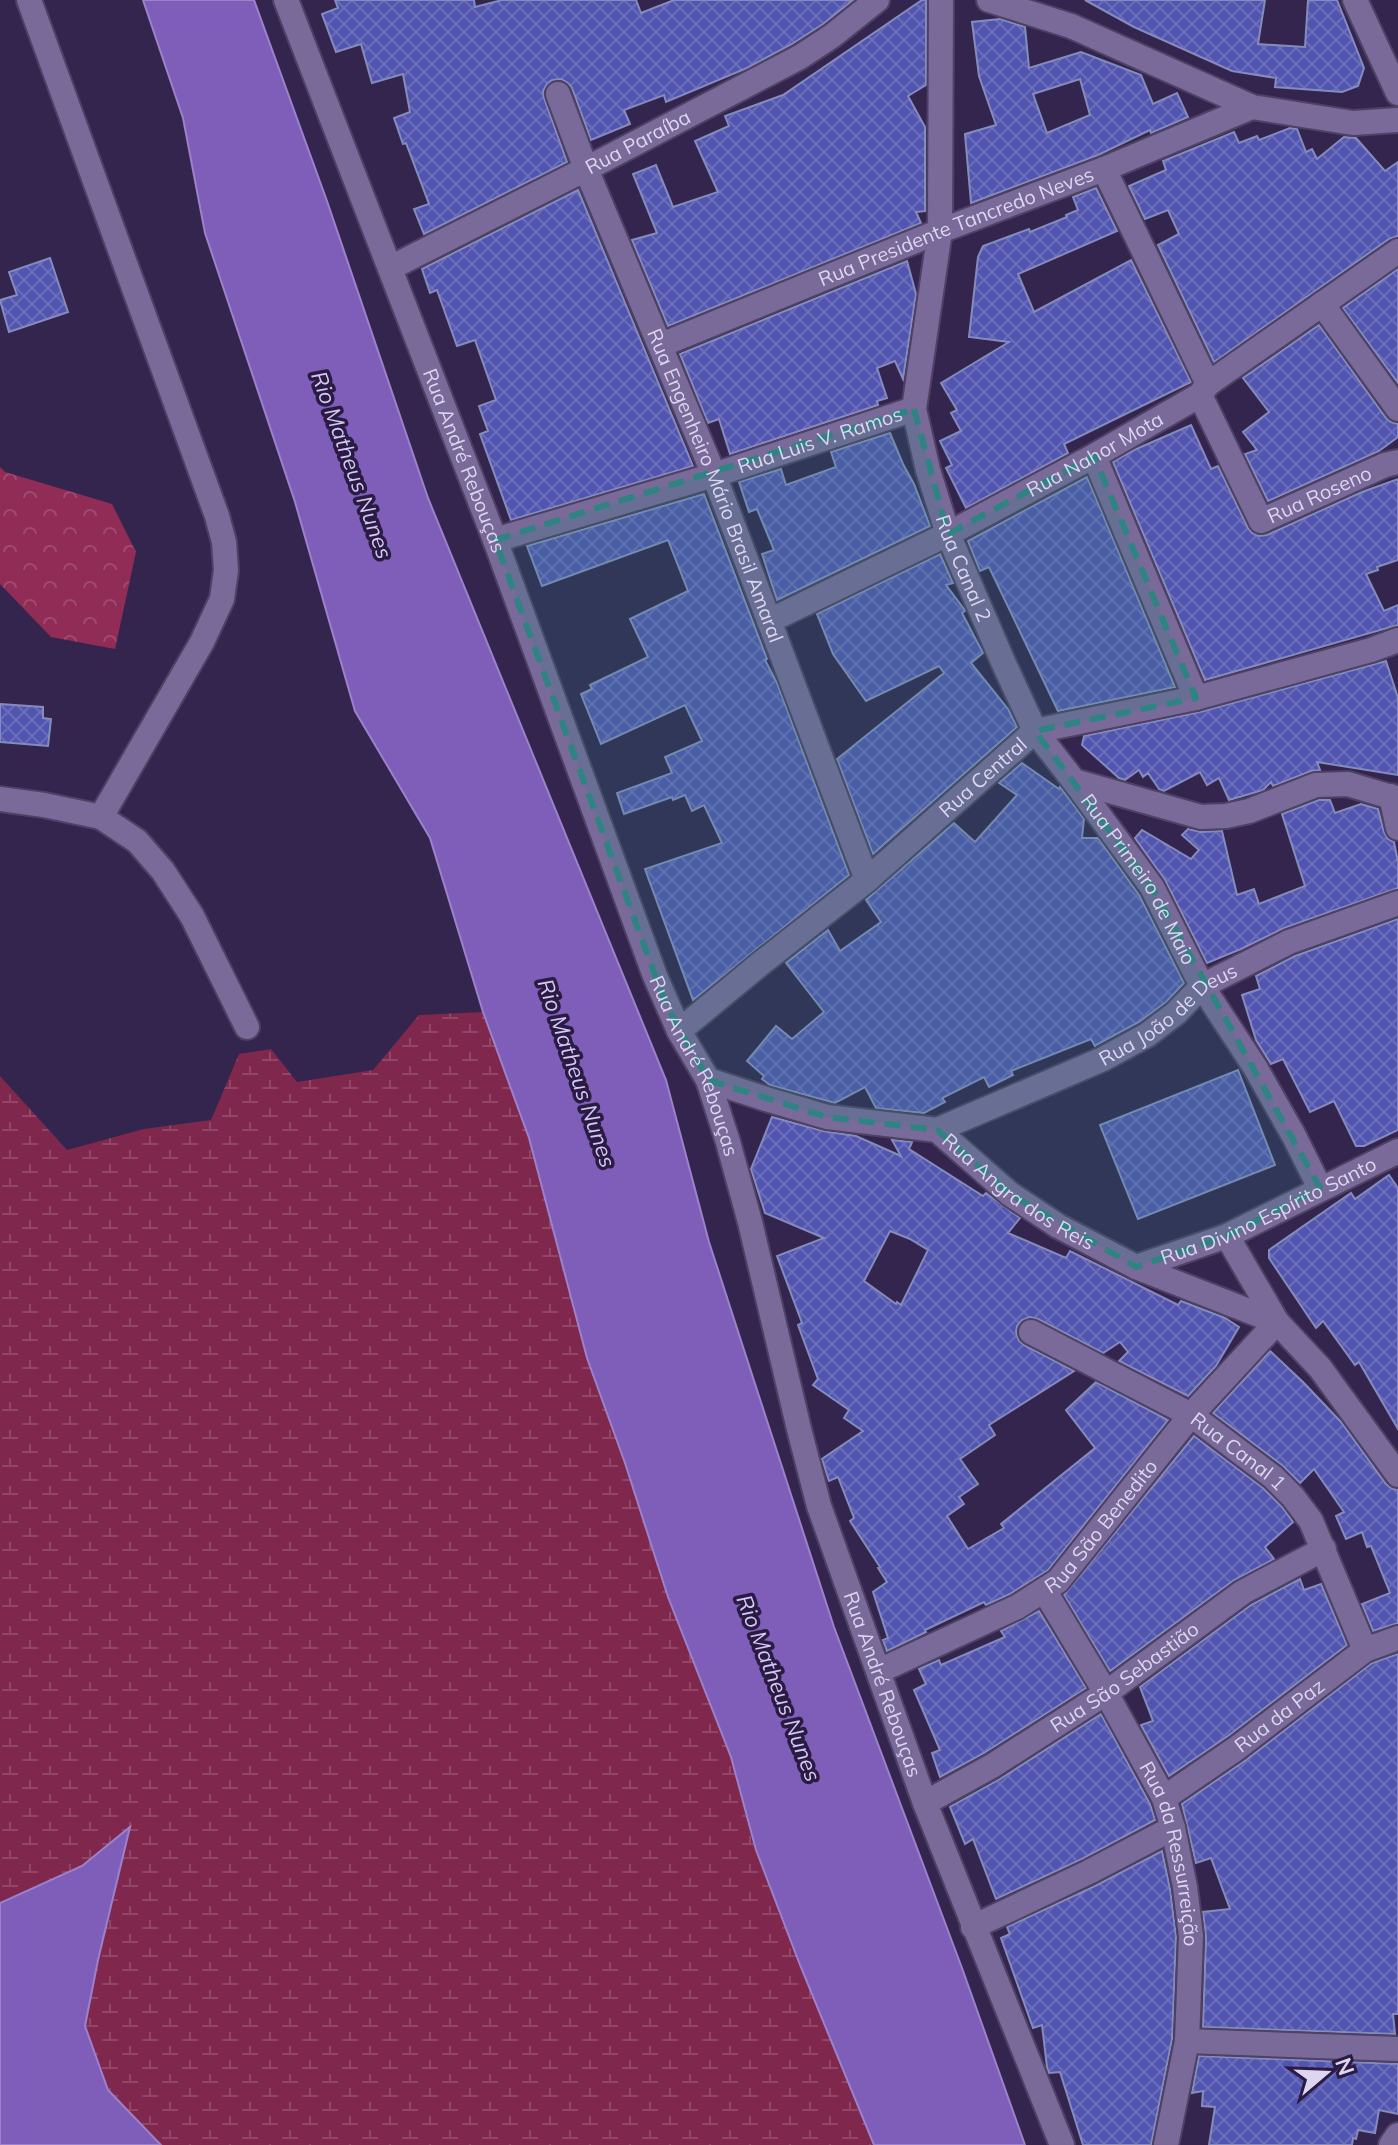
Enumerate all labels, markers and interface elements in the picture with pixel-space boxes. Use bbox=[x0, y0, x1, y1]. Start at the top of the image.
street label: Rua Paraíba bbox=[581, 104, 694, 179]
street label: Rua Presidente Tancredo Neves bbox=[815, 161, 1097, 291]
street label: Rua Engenheiro Mário Brasil Amaral bbox=[642, 325, 789, 646]
street label: Rua André Rebouças bbox=[418, 365, 512, 556]
water label: Rio Matheus Nunes bbox=[305, 367, 399, 563]
street label: Rua Luis V. Ramos bbox=[734, 401, 905, 478]
street label: Rua Nahor Mota bbox=[1022, 406, 1167, 502]
street label: Rua Roseno bbox=[1263, 460, 1375, 529]
street label: Rua Canal 2 bbox=[931, 512, 997, 625]
street label: Rua Central bbox=[933, 731, 1032, 822]
street label: Rua Primeiro de Maio bbox=[1076, 789, 1202, 969]
street label: Rua João de Deus bbox=[1094, 957, 1241, 1071]
street label: Rua André Rebouças bbox=[644, 971, 744, 1159]
water label: Rio Matheus Nunes bbox=[532, 975, 622, 1171]
street label: Rua Angra dos Reis bbox=[937, 1127, 1099, 1255]
street label: Rua Divino Espírito Santo bbox=[1157, 1151, 1380, 1270]
street label: Rua Canal 1 bbox=[1186, 1406, 1292, 1495]
street label: Rua São Benedito bbox=[1040, 1454, 1163, 1598]
street label: Rua André Rebouças bbox=[838, 1588, 928, 1780]
water label: Rio Matheus Nunes bbox=[731, 1591, 828, 1785]
street label: Rua São Sebastião bbox=[1045, 1616, 1203, 1738]
street label: Rua da Paz bbox=[1229, 1673, 1329, 1757]
street label: Rua da Ressurreição bbox=[1134, 1757, 1204, 1947]
north arrow bbox=[1286, 2033, 1366, 2113]
text: N bbox=[1329, 2054, 1361, 2079]

